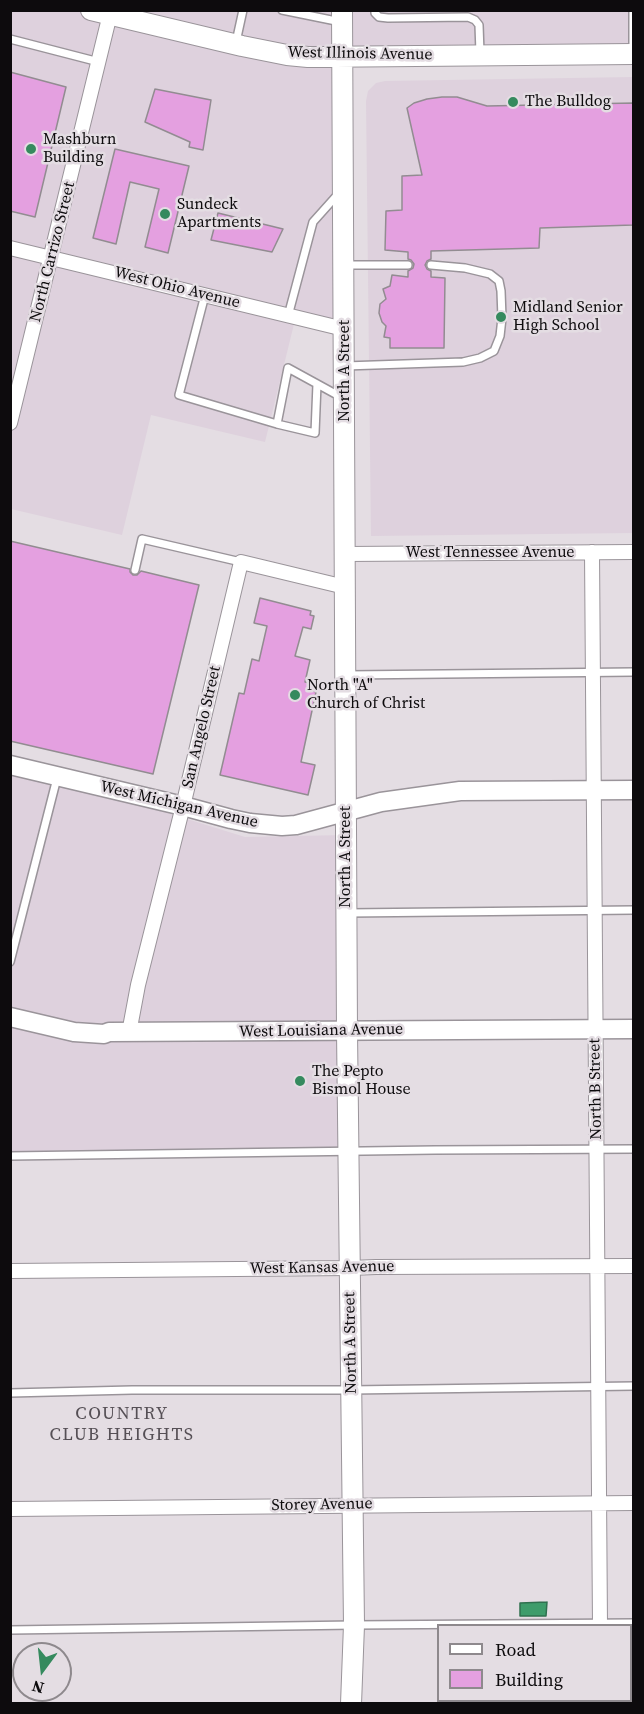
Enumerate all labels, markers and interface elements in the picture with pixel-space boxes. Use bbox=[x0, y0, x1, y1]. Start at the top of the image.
street label: West Illinois Avenue bbox=[287, 43, 433, 65]
place label: The Bulldog bbox=[525, 92, 611, 112]
marker: The Bulldog bbox=[506, 95, 520, 109]
place label: Mashburn Building bbox=[43, 130, 117, 168]
marker: Mashburn Building bbox=[24, 142, 38, 156]
street label: North Carrizo Street bbox=[26, 180, 80, 324]
place label: Sundeck Apartments bbox=[177, 195, 261, 233]
marker: Sundeck Apartments bbox=[158, 207, 172, 221]
street label: West Ohio Avenue bbox=[112, 263, 242, 313]
place label: Midland Senior High School bbox=[513, 298, 623, 336]
marker: Midland Senior High School bbox=[494, 310, 508, 324]
street label: North A Street bbox=[335, 320, 355, 422]
street label: West Tennessee Avenue bbox=[405, 543, 575, 563]
street label: San Angelo Street bbox=[179, 664, 225, 790]
place label: North "A" Church of Christ bbox=[307, 676, 425, 714]
marker: North "A" Church of Christ bbox=[288, 688, 302, 702]
street label: West Michigan Avenue bbox=[98, 777, 260, 833]
street label: North A Street bbox=[336, 806, 356, 908]
street label: West Louisiana Avenue bbox=[239, 1020, 403, 1042]
street label: North B Street bbox=[586, 1038, 606, 1140]
place label: The Pepto Bismol House bbox=[312, 1062, 411, 1100]
marker: The Pepto Bismol House bbox=[293, 1074, 307, 1088]
street label: West Kansas Avenue bbox=[249, 1257, 395, 1279]
street label: North A Street bbox=[341, 1292, 361, 1394]
district label: COUNTRY CLUB HEIGHTS bbox=[49, 1403, 195, 1446]
street label: Storey Avenue bbox=[271, 1495, 373, 1515]
legend bbox=[437, 1624, 632, 1702]
text: Road bbox=[495, 1637, 536, 1662]
north arrow bbox=[12, 1642, 72, 1702]
text: Building bbox=[495, 1667, 563, 1692]
text: N bbox=[29, 1675, 46, 1700]

